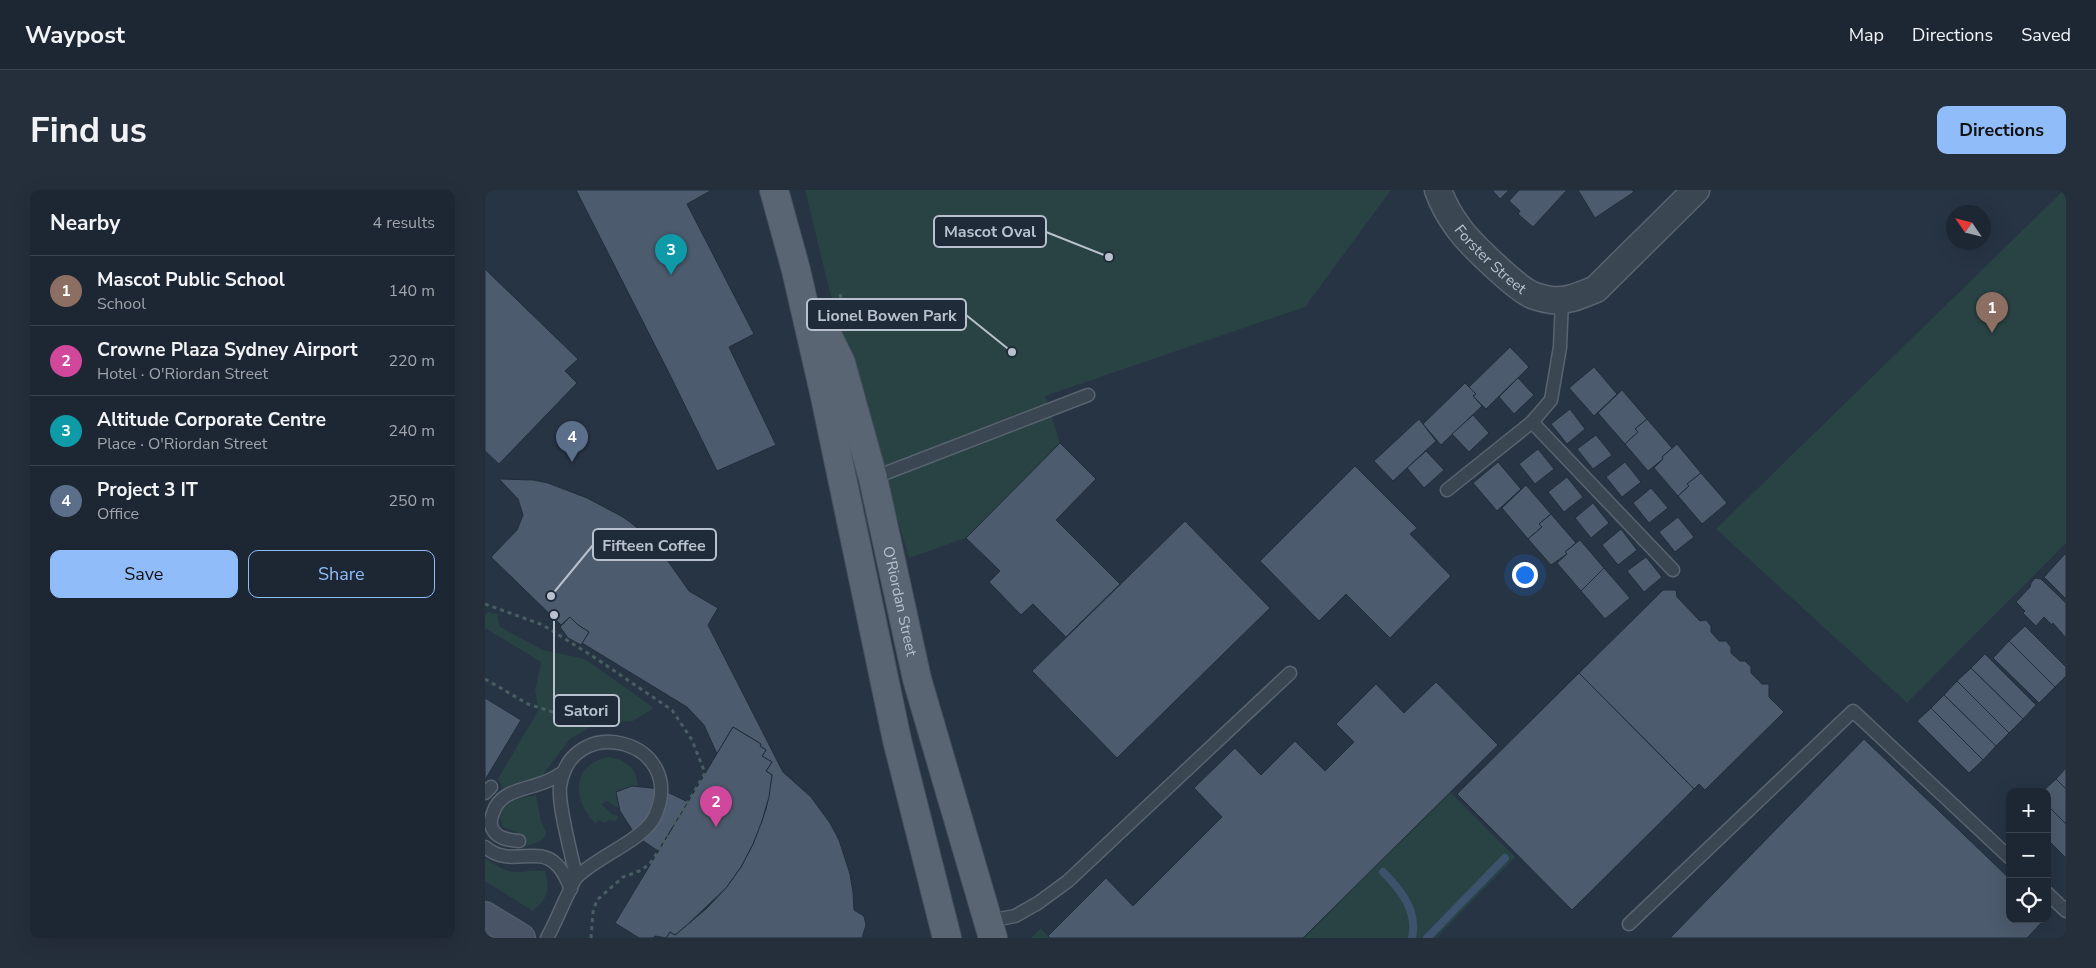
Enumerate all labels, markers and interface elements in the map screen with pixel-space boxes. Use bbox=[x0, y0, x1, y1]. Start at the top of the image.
text: Waypost bbox=[25, 19, 125, 51]
text: Map bbox=[1849, 23, 1884, 47]
text: Directions bbox=[1912, 23, 1993, 47]
text: Saved bbox=[2021, 23, 2071, 47]
button: Directions bbox=[1937, 106, 2066, 154]
text: Find us bbox=[30, 107, 147, 154]
north arrow bbox=[1946, 205, 1991, 250]
text: Nearby bbox=[50, 209, 120, 237]
text: 4 results bbox=[373, 212, 435, 234]
callout: Mascot Oval bbox=[934, 216, 1046, 247]
text: Mascot Oval bbox=[944, 221, 1036, 243]
street label: Forster Street bbox=[1450, 221, 1531, 299]
pin: 3 bbox=[655, 234, 687, 275]
text: Mascot Public School bbox=[97, 267, 285, 293]
text: 1 bbox=[61, 280, 71, 302]
text: 140 m bbox=[388, 280, 435, 302]
pin: 1 bbox=[1976, 292, 2008, 333]
text: School bbox=[97, 293, 146, 315]
callout: Lionel Bowen Park bbox=[807, 299, 966, 330]
text: Lionel Bowen Park bbox=[817, 305, 957, 327]
text: Crowne Plaza Sydney Airport bbox=[97, 337, 357, 363]
text: 2 bbox=[61, 350, 71, 372]
text: 220 m bbox=[388, 350, 435, 372]
text: Hotel · O'Riordan Street bbox=[97, 363, 268, 385]
text: Altitude Corporate Centre bbox=[97, 407, 326, 433]
text: 3 bbox=[61, 420, 71, 442]
text: 240 m bbox=[388, 420, 435, 442]
pin: 4 bbox=[556, 421, 588, 462]
text: Place · O'Riordan Street bbox=[97, 433, 267, 455]
text: Project 3 IT bbox=[97, 477, 198, 503]
text: 4 bbox=[61, 490, 71, 512]
text: 250 m bbox=[388, 490, 435, 512]
text: Office bbox=[97, 503, 139, 525]
callout: Fifteen Coffee bbox=[593, 529, 716, 560]
text: Fifteen Coffee bbox=[602, 535, 706, 557]
street label: O'Riordan Street bbox=[878, 544, 922, 659]
button: Save bbox=[50, 550, 238, 598]
button: Share bbox=[248, 550, 435, 598]
your location bbox=[1512, 562, 1538, 588]
callout: Satori bbox=[554, 695, 619, 726]
text: Satori bbox=[564, 700, 608, 722]
pin: 2 bbox=[700, 786, 732, 827]
map controls bbox=[2006, 788, 2051, 923]
button: + bbox=[2006, 788, 2051, 833]
button: − bbox=[2006, 833, 2051, 878]
button: locate bbox=[2006, 878, 2051, 923]

